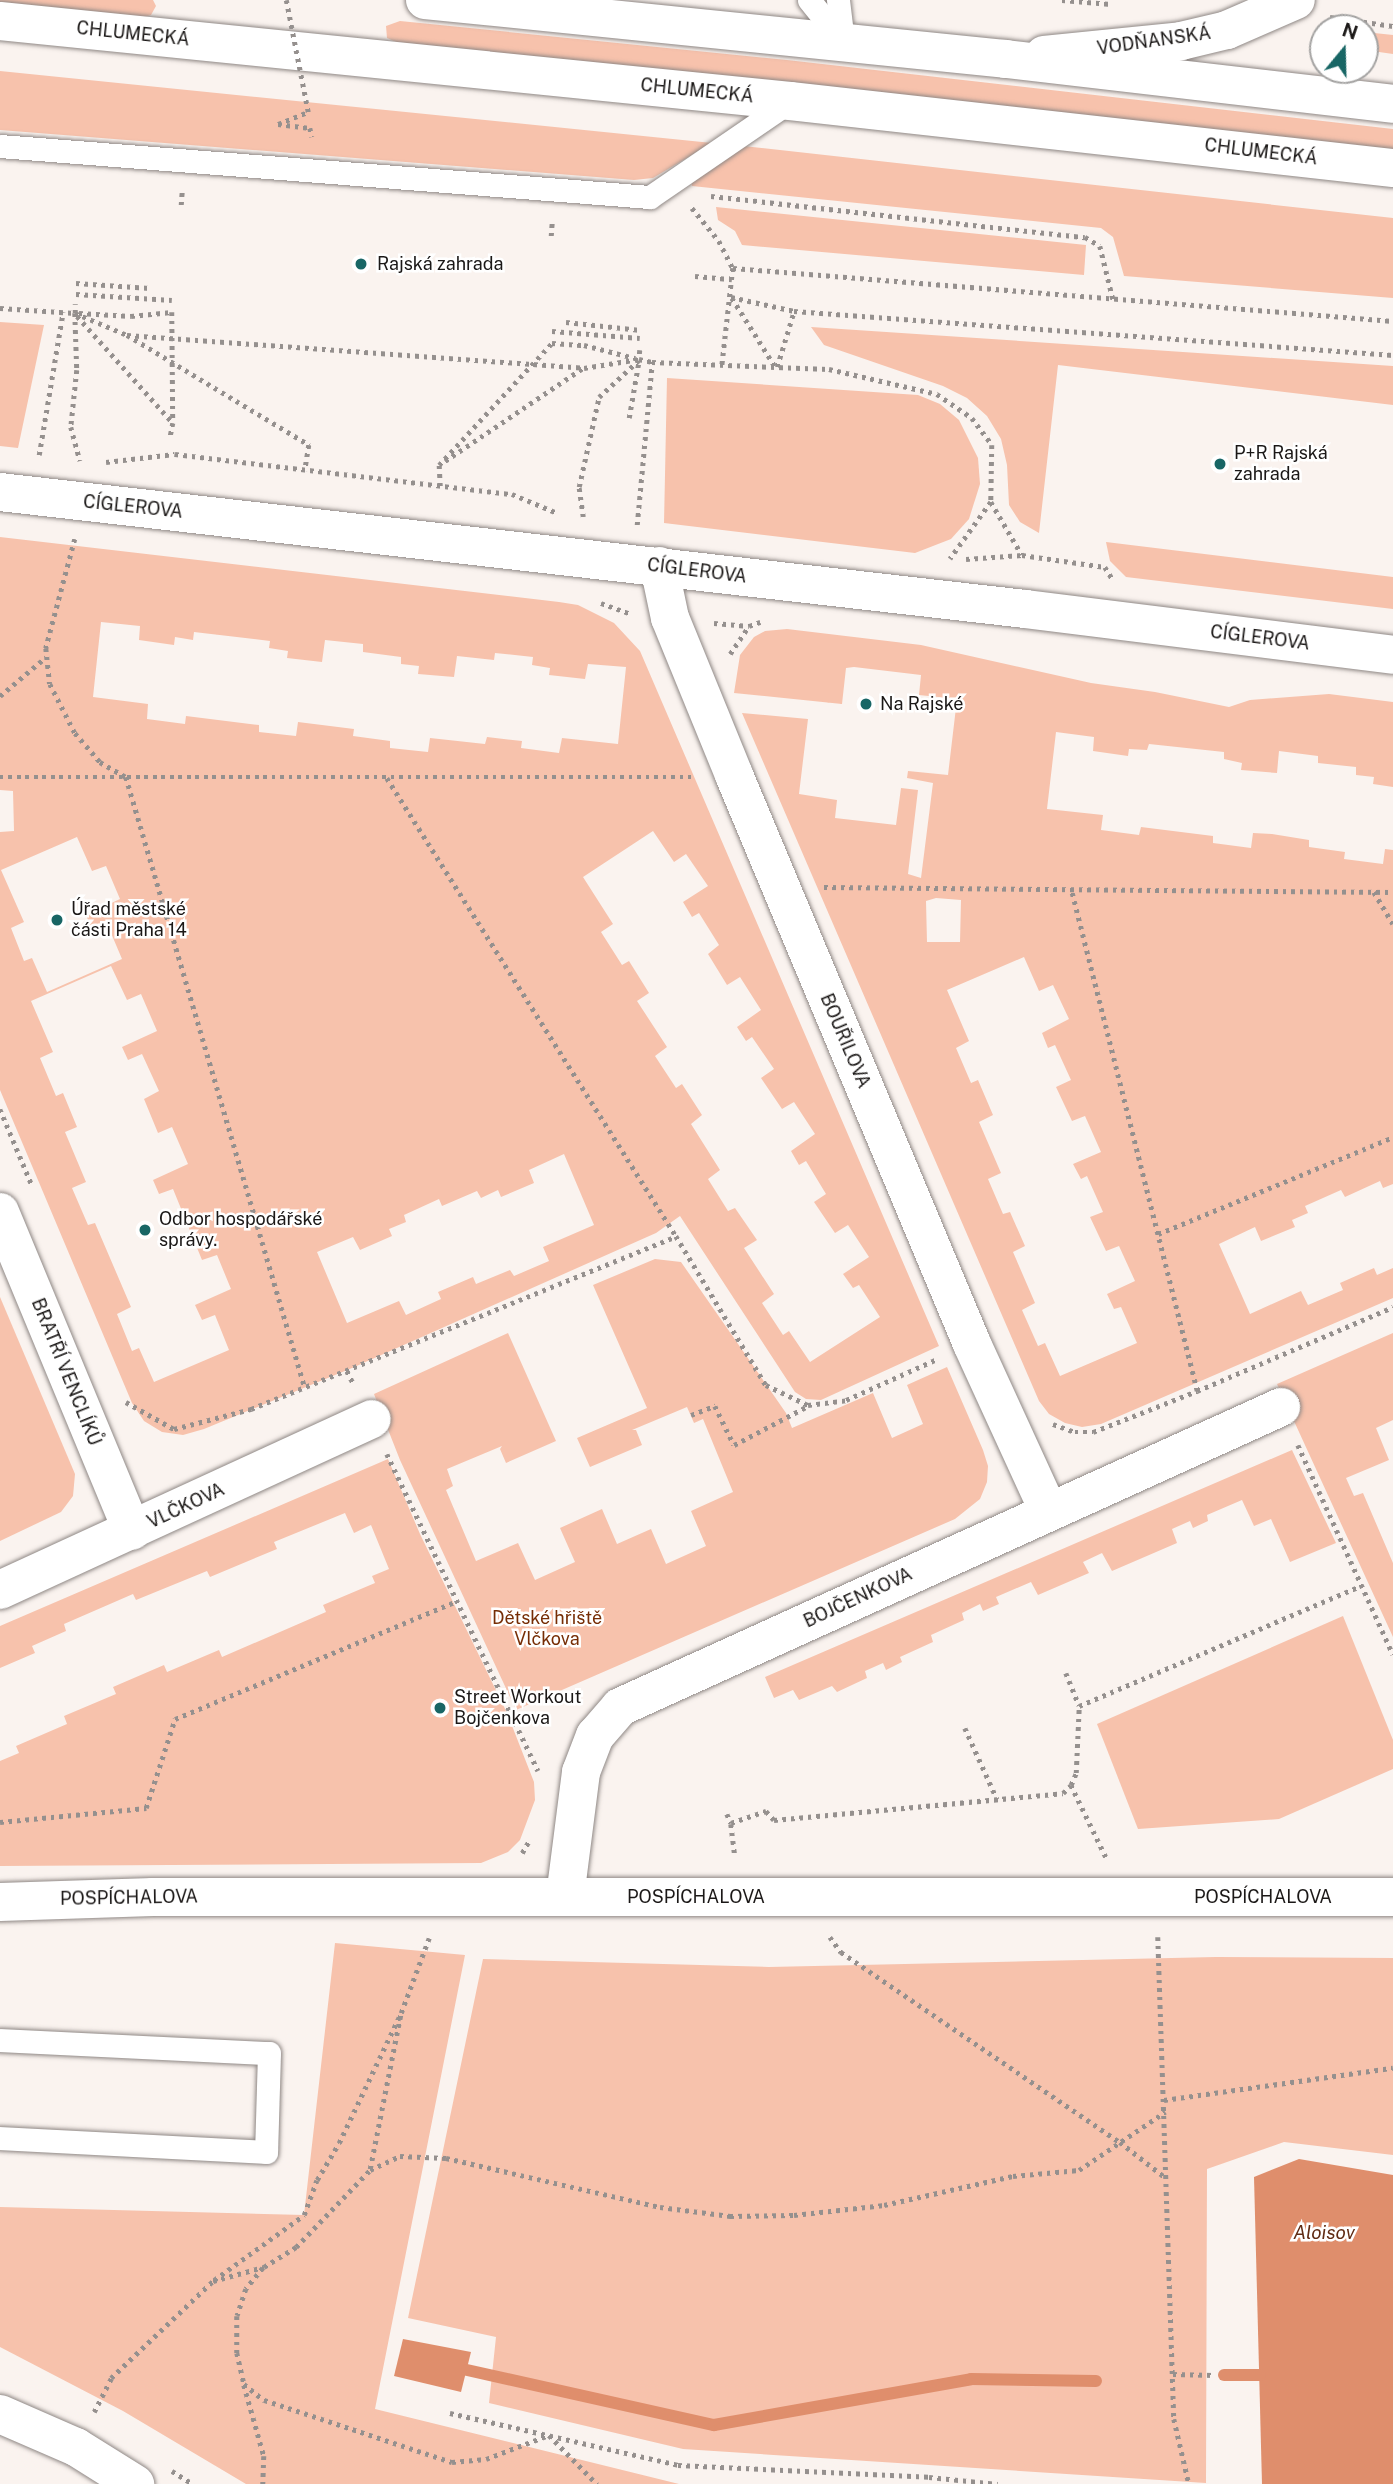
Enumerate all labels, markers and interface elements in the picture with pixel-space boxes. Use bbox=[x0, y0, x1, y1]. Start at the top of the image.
north arrow bbox=[1309, 14, 1379, 84]
street label: CHLUMECKÁ bbox=[75, 17, 191, 51]
text: N bbox=[1340, 18, 1361, 44]
street label: VODŇANSKÁ bbox=[1096, 22, 1212, 60]
street label: CHLUMECKÁ bbox=[639, 74, 755, 108]
street label: CHLUMECKÁ bbox=[1203, 134, 1319, 170]
place label: Rajská zahrada bbox=[377, 253, 503, 275]
marker: Rajská zahrada bbox=[351, 254, 371, 274]
place label: P+R Rajská zahrada bbox=[1234, 443, 1328, 486]
marker: P+R Rajská zahrada bbox=[1212, 456, 1228, 472]
street label: CÍGLEROVA bbox=[82, 491, 184, 523]
street label: CÍGLEROVA bbox=[646, 554, 748, 588]
street label: CÍGLEROVA bbox=[1209, 621, 1311, 655]
place label: Na Rajské bbox=[880, 693, 964, 715]
marker: Na Rajské bbox=[858, 696, 874, 712]
place label: Úřad městské části Praha 14 bbox=[71, 899, 187, 942]
marker: Úřad městské části Praha 14 bbox=[49, 912, 65, 928]
street label: BOUŘILOVA bbox=[815, 990, 875, 1092]
place label: Odbor hospodářské správy. bbox=[159, 1209, 322, 1252]
marker: Odbor hospodářské správy. bbox=[137, 1222, 153, 1238]
street label: BRATŘÍ VENCLÍKŮ bbox=[27, 1295, 105, 1449]
street label: VLČKOVA bbox=[144, 1479, 228, 1533]
street label: BOJČENKOVA bbox=[800, 1563, 916, 1633]
park label: Dětské hřiště Vlčkova bbox=[492, 1608, 602, 1650]
place label: Street Workout Bojčenkova bbox=[454, 1687, 582, 1730]
marker: Street Workout Bojčenkova bbox=[432, 1700, 448, 1716]
street label: POSPÍCHALOVA bbox=[60, 1886, 198, 1910]
street label: POSPÍCHALOVA bbox=[627, 1886, 765, 1908]
street label: POSPÍCHALOVA bbox=[1194, 1886, 1332, 1908]
water label: Aloisov bbox=[1293, 2222, 1355, 2244]

